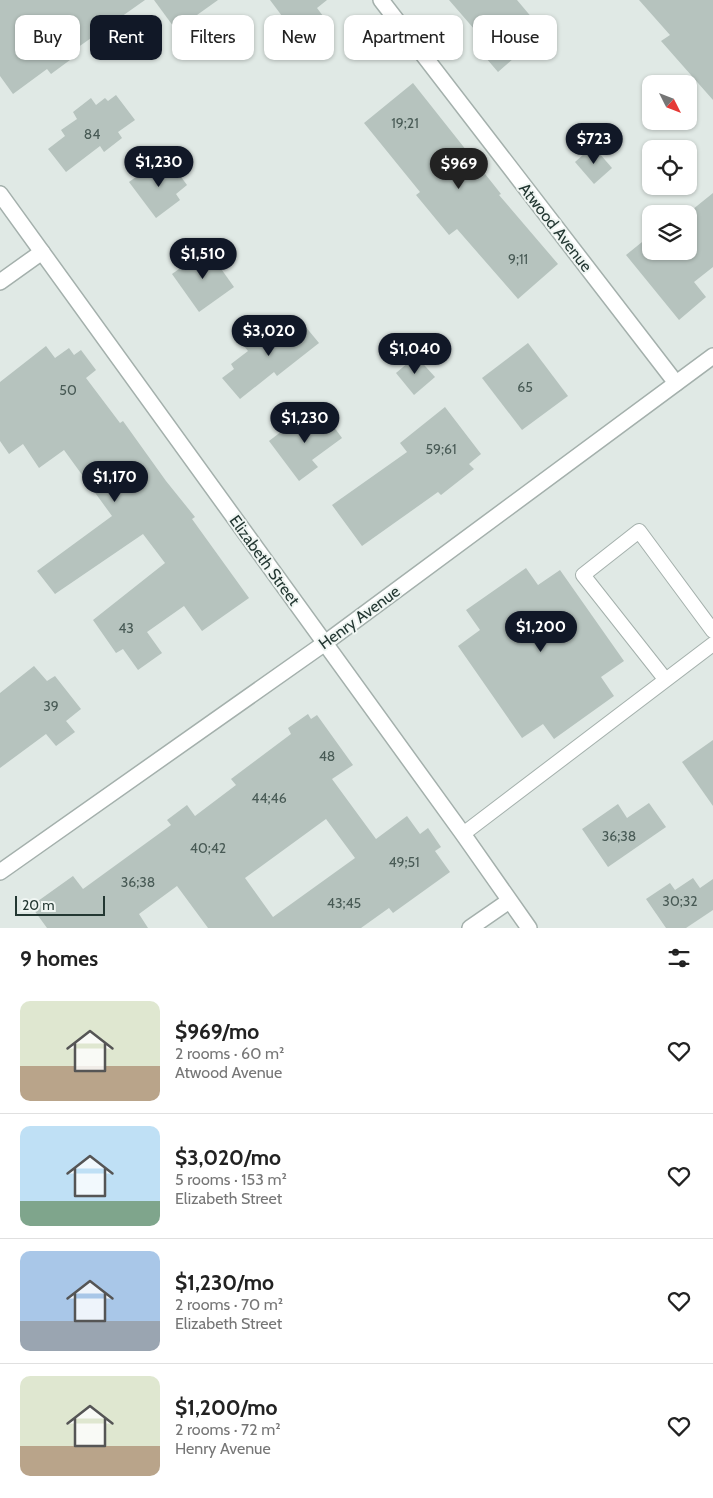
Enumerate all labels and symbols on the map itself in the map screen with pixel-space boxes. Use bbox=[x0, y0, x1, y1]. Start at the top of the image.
north arrow bbox=[642, 75, 698, 130]
house number: 19;21 bbox=[391, 114, 419, 132]
pin: $723 bbox=[564, 122, 624, 165]
house number: 84 bbox=[84, 125, 100, 143]
pin: $1,230 bbox=[118, 146, 200, 188]
pin: $969 bbox=[429, 148, 489, 190]
street label: Atwood Avenue bbox=[515, 179, 596, 275]
pin: $1,510 bbox=[162, 238, 244, 280]
house number: 9;11 bbox=[508, 250, 528, 268]
pin: $3,020 bbox=[228, 314, 310, 357]
pin: $1,040 bbox=[374, 332, 456, 375]
house number: 65 bbox=[517, 378, 533, 396]
house number: 50 bbox=[59, 381, 77, 399]
pin: $1,230 bbox=[264, 402, 346, 444]
house number: 59;61 bbox=[426, 440, 456, 458]
pin: $1,170 bbox=[74, 460, 156, 503]
street label: Elizabeth Street bbox=[225, 511, 304, 610]
street label: Henry Avenue bbox=[315, 582, 404, 653]
pin: $1,200 bbox=[500, 610, 582, 653]
house number: 43 bbox=[118, 619, 134, 637]
house number: 39 bbox=[43, 697, 59, 715]
house number: 48 bbox=[319, 747, 335, 765]
house number: 44;46 bbox=[251, 789, 287, 807]
house number: 36;38 bbox=[602, 827, 636, 845]
house number: 40;42 bbox=[190, 839, 226, 857]
house number: 49;51 bbox=[388, 853, 420, 871]
house number: 36;38 bbox=[121, 873, 155, 891]
house number: 30;32 bbox=[662, 892, 698, 910]
scale bar bbox=[15, 893, 105, 916]
house number: 43;45 bbox=[327, 894, 361, 912]

